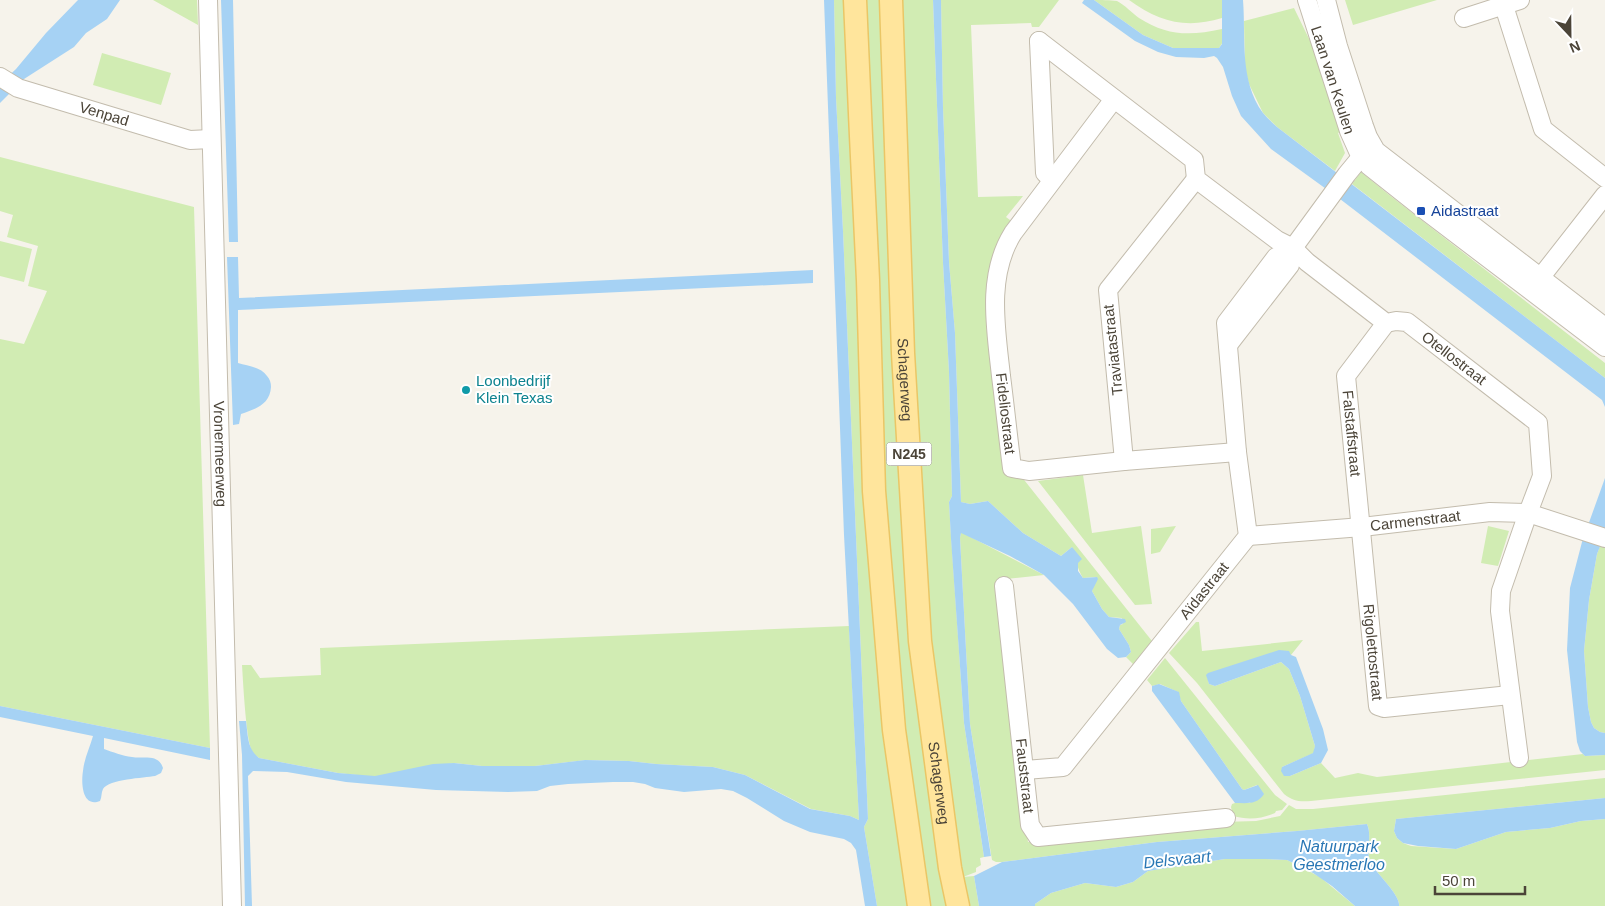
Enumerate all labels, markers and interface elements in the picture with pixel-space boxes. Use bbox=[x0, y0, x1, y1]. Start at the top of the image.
north arrow bbox=[1545, 10, 1595, 60]
street label: Laan van Keulen bbox=[1308, 24, 1358, 136]
text: N bbox=[1567, 38, 1583, 56]
street label: Venpad bbox=[77, 98, 131, 129]
place label: Aidastraat bbox=[1431, 202, 1499, 219]
marker: Aidastraat bbox=[1415, 205, 1427, 217]
street label: Traviatastraat bbox=[1099, 303, 1126, 396]
street label: Otellostraat bbox=[1419, 328, 1491, 389]
street label: Schagerweg bbox=[894, 338, 916, 422]
place label: Loonbedrijf Klein Texas bbox=[476, 372, 552, 406]
street label: Fideliostraat bbox=[993, 372, 1019, 456]
marker: Loonbedrijf Klein Texas bbox=[460, 384, 472, 396]
street label: Falstaffstraat bbox=[1339, 389, 1365, 478]
street label: Vronermeerweg bbox=[211, 401, 230, 507]
road number: N245 bbox=[886, 442, 932, 466]
street label: Carmenstraat bbox=[1369, 506, 1462, 534]
street label: Aïdastraat bbox=[1176, 558, 1232, 622]
street label: Rigolettostraat bbox=[1360, 603, 1387, 702]
street label: Fauststraat bbox=[1013, 738, 1038, 815]
street label: Schagerweg bbox=[925, 741, 953, 825]
water label: Natuurpark Geestmerloo bbox=[1293, 838, 1385, 873]
water label: Delsvaart bbox=[1143, 847, 1212, 871]
scale bar bbox=[1435, 864, 1525, 896]
text: 50 m bbox=[1442, 872, 1475, 889]

